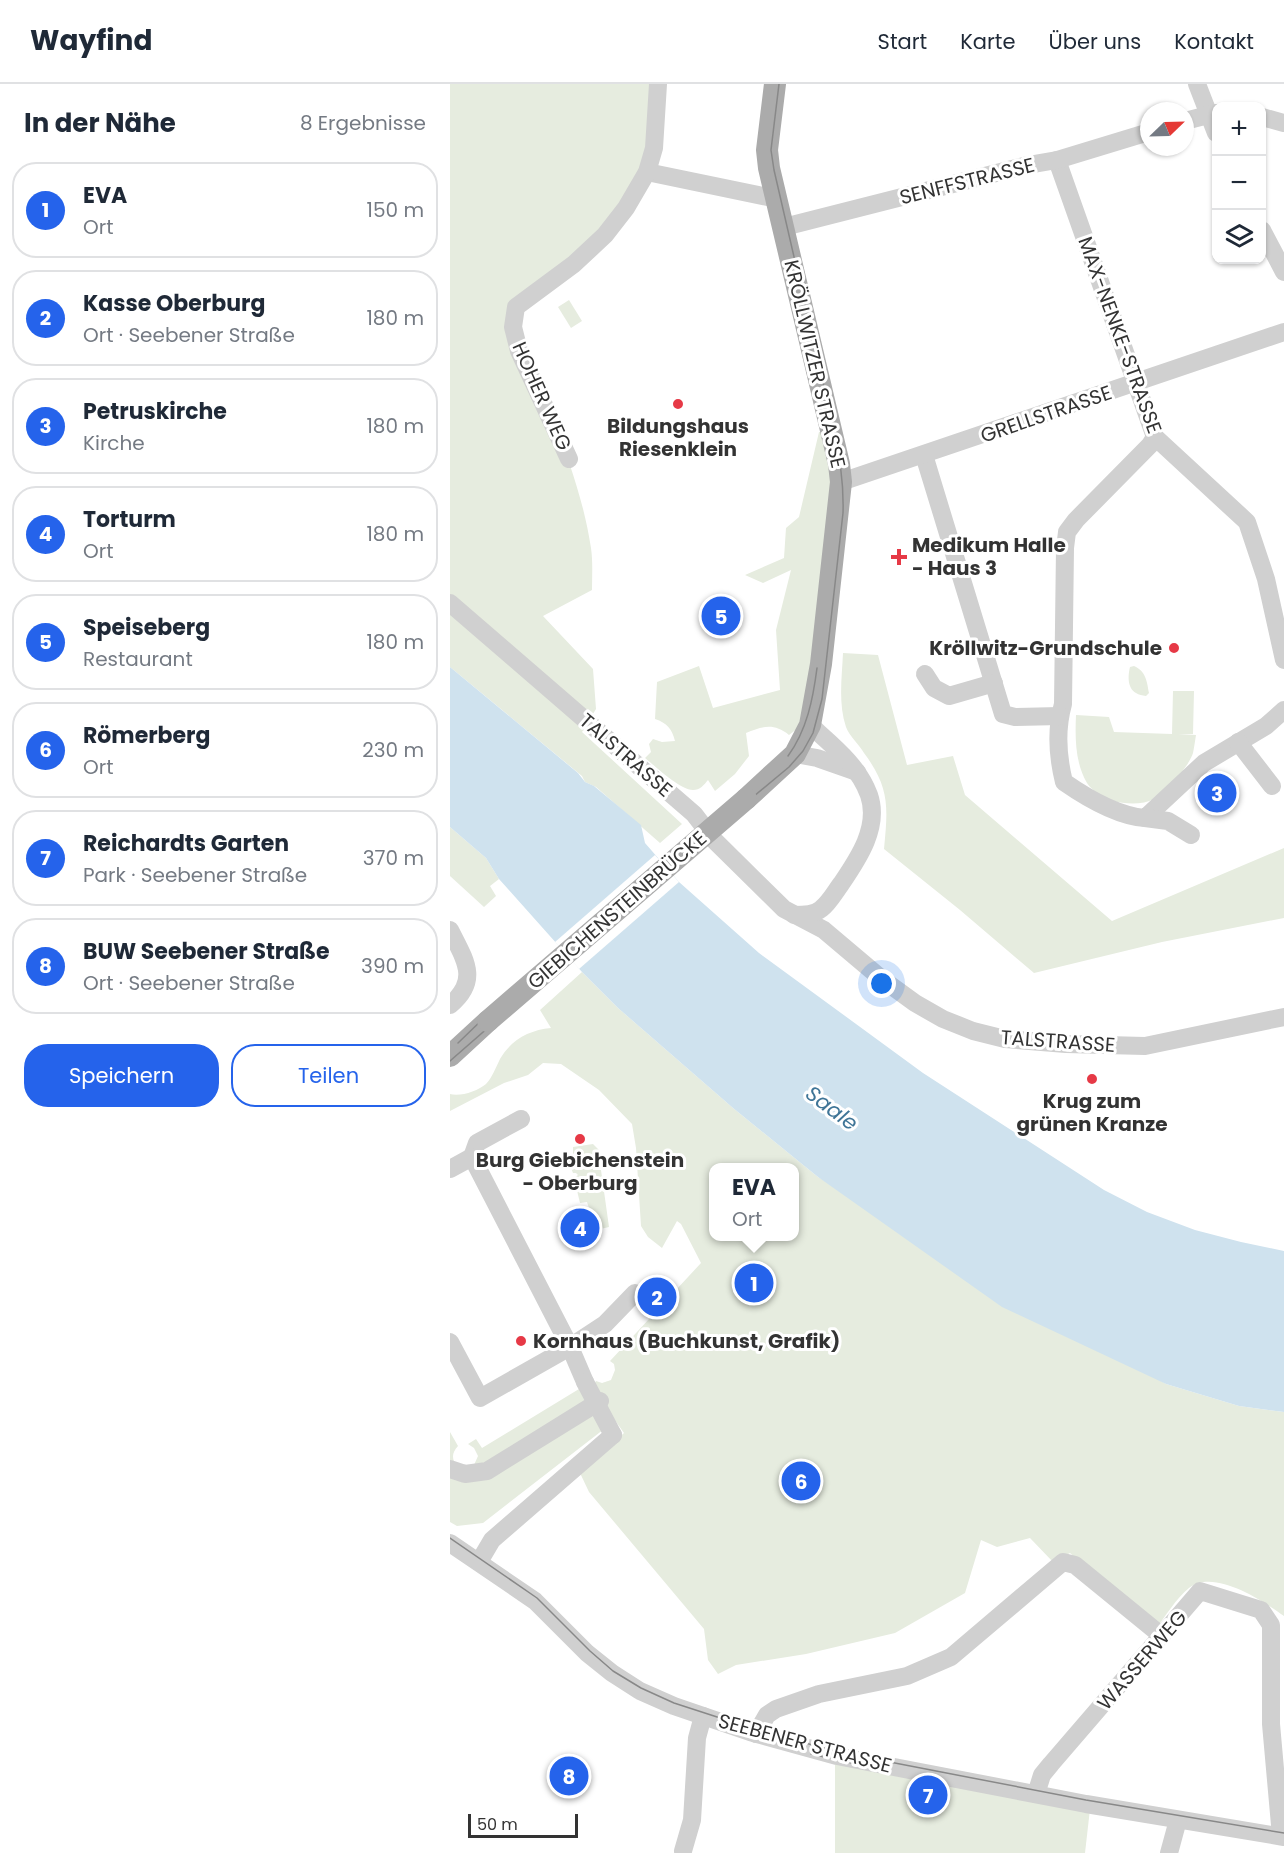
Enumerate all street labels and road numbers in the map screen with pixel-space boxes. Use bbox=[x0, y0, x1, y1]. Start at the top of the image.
street label: SENFFSTRASSE bbox=[897, 151, 1037, 211]
street label: MAX-NENKE-STRASSE bbox=[1071, 233, 1169, 437]
street label: KRÖLLWITZER STRASSE bbox=[777, 257, 853, 471]
street label: HOHER WEG bbox=[506, 337, 578, 455]
street label: GRELLSTRASSE bbox=[977, 378, 1115, 450]
street label: TALSTRASSE bbox=[573, 707, 679, 803]
street label: GIEBICHENSTEINBRÜCKE bbox=[521, 824, 713, 996]
street label: TALSTRASSE bbox=[1000, 1023, 1116, 1059]
street label: WASSERWEG bbox=[1091, 1604, 1193, 1716]
street label: SEEBENER STRASSE bbox=[715, 1706, 895, 1780]

